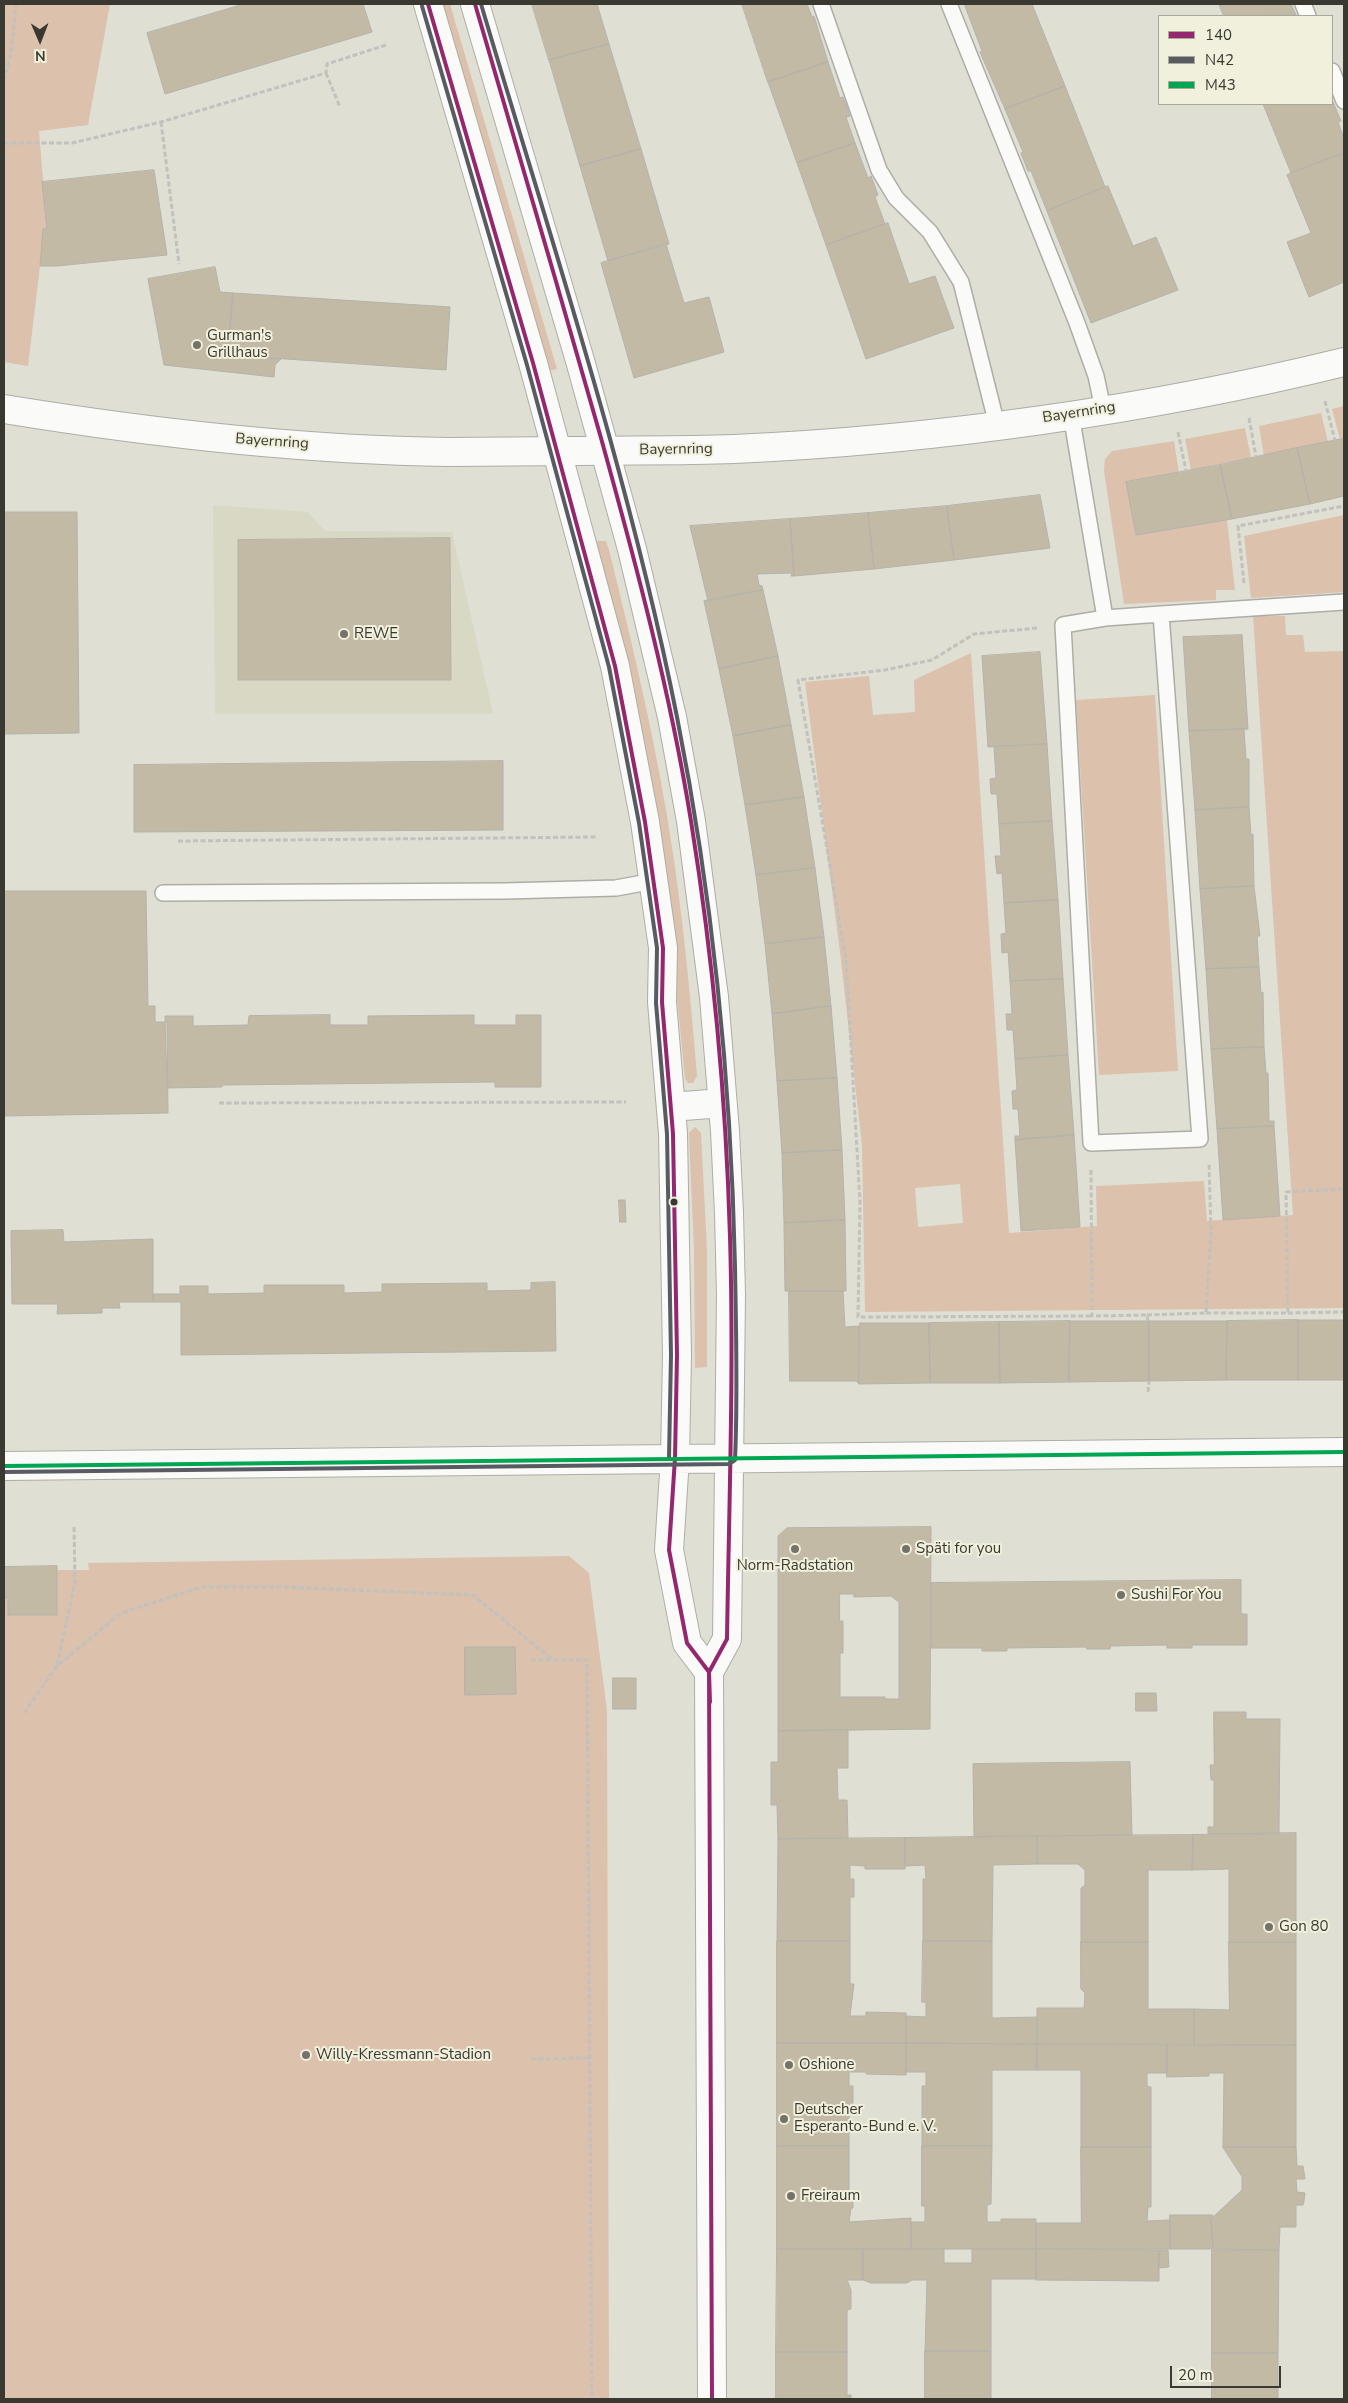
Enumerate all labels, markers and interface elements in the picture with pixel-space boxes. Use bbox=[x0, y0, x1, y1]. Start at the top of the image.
north arrow bbox=[15, 15, 65, 65]
legend bbox=[1158, 15, 1333, 105]
text: 140 bbox=[1205, 25, 1232, 45]
text: N bbox=[35, 46, 46, 65]
text: N42 bbox=[1205, 50, 1234, 70]
text: M43 bbox=[1205, 75, 1236, 95]
place label: Gurman's Grillhaus bbox=[207, 327, 272, 362]
marker: Gurman's Grillhaus bbox=[191, 339, 203, 351]
street label: Bayernring bbox=[1041, 398, 1117, 428]
street label: Bayernring bbox=[235, 430, 309, 454]
street label: Bayernring bbox=[639, 440, 713, 460]
place label: REWE bbox=[354, 625, 398, 643]
marker: REWE bbox=[338, 628, 350, 640]
unlabelled marker bbox=[669, 1197, 679, 1207]
place label: Späti for you bbox=[916, 1540, 1001, 1558]
marker: Norm-Radstation bbox=[789, 1543, 801, 1555]
marker: Späti for you bbox=[900, 1543, 912, 1555]
place label: Norm-Radstation bbox=[737, 1557, 853, 1575]
place label: Sushi For You bbox=[1131, 1586, 1222, 1604]
marker: Sushi For You bbox=[1115, 1589, 1127, 1601]
place label: Gon 80 bbox=[1279, 1918, 1329, 1936]
marker: Gon 80 bbox=[1263, 1921, 1275, 1933]
place label: Willy-Kressmann-Stadion bbox=[316, 2046, 491, 2064]
marker: Willy-Kressmann-Stadion bbox=[300, 2049, 312, 2061]
place label: Oshione bbox=[799, 2056, 855, 2074]
marker: Oshione bbox=[783, 2059, 795, 2071]
place label: Deutscher Esperanto-Bund e. V. bbox=[794, 2101, 936, 2136]
marker: Deutscher Esperanto-Bund e. V. bbox=[778, 2113, 790, 2125]
place label: Freiraum bbox=[801, 2187, 860, 2205]
marker: Freiraum bbox=[785, 2190, 797, 2202]
scale bar bbox=[1173, 2356, 1284, 2388]
text: 20 m bbox=[1178, 2365, 1213, 2385]

